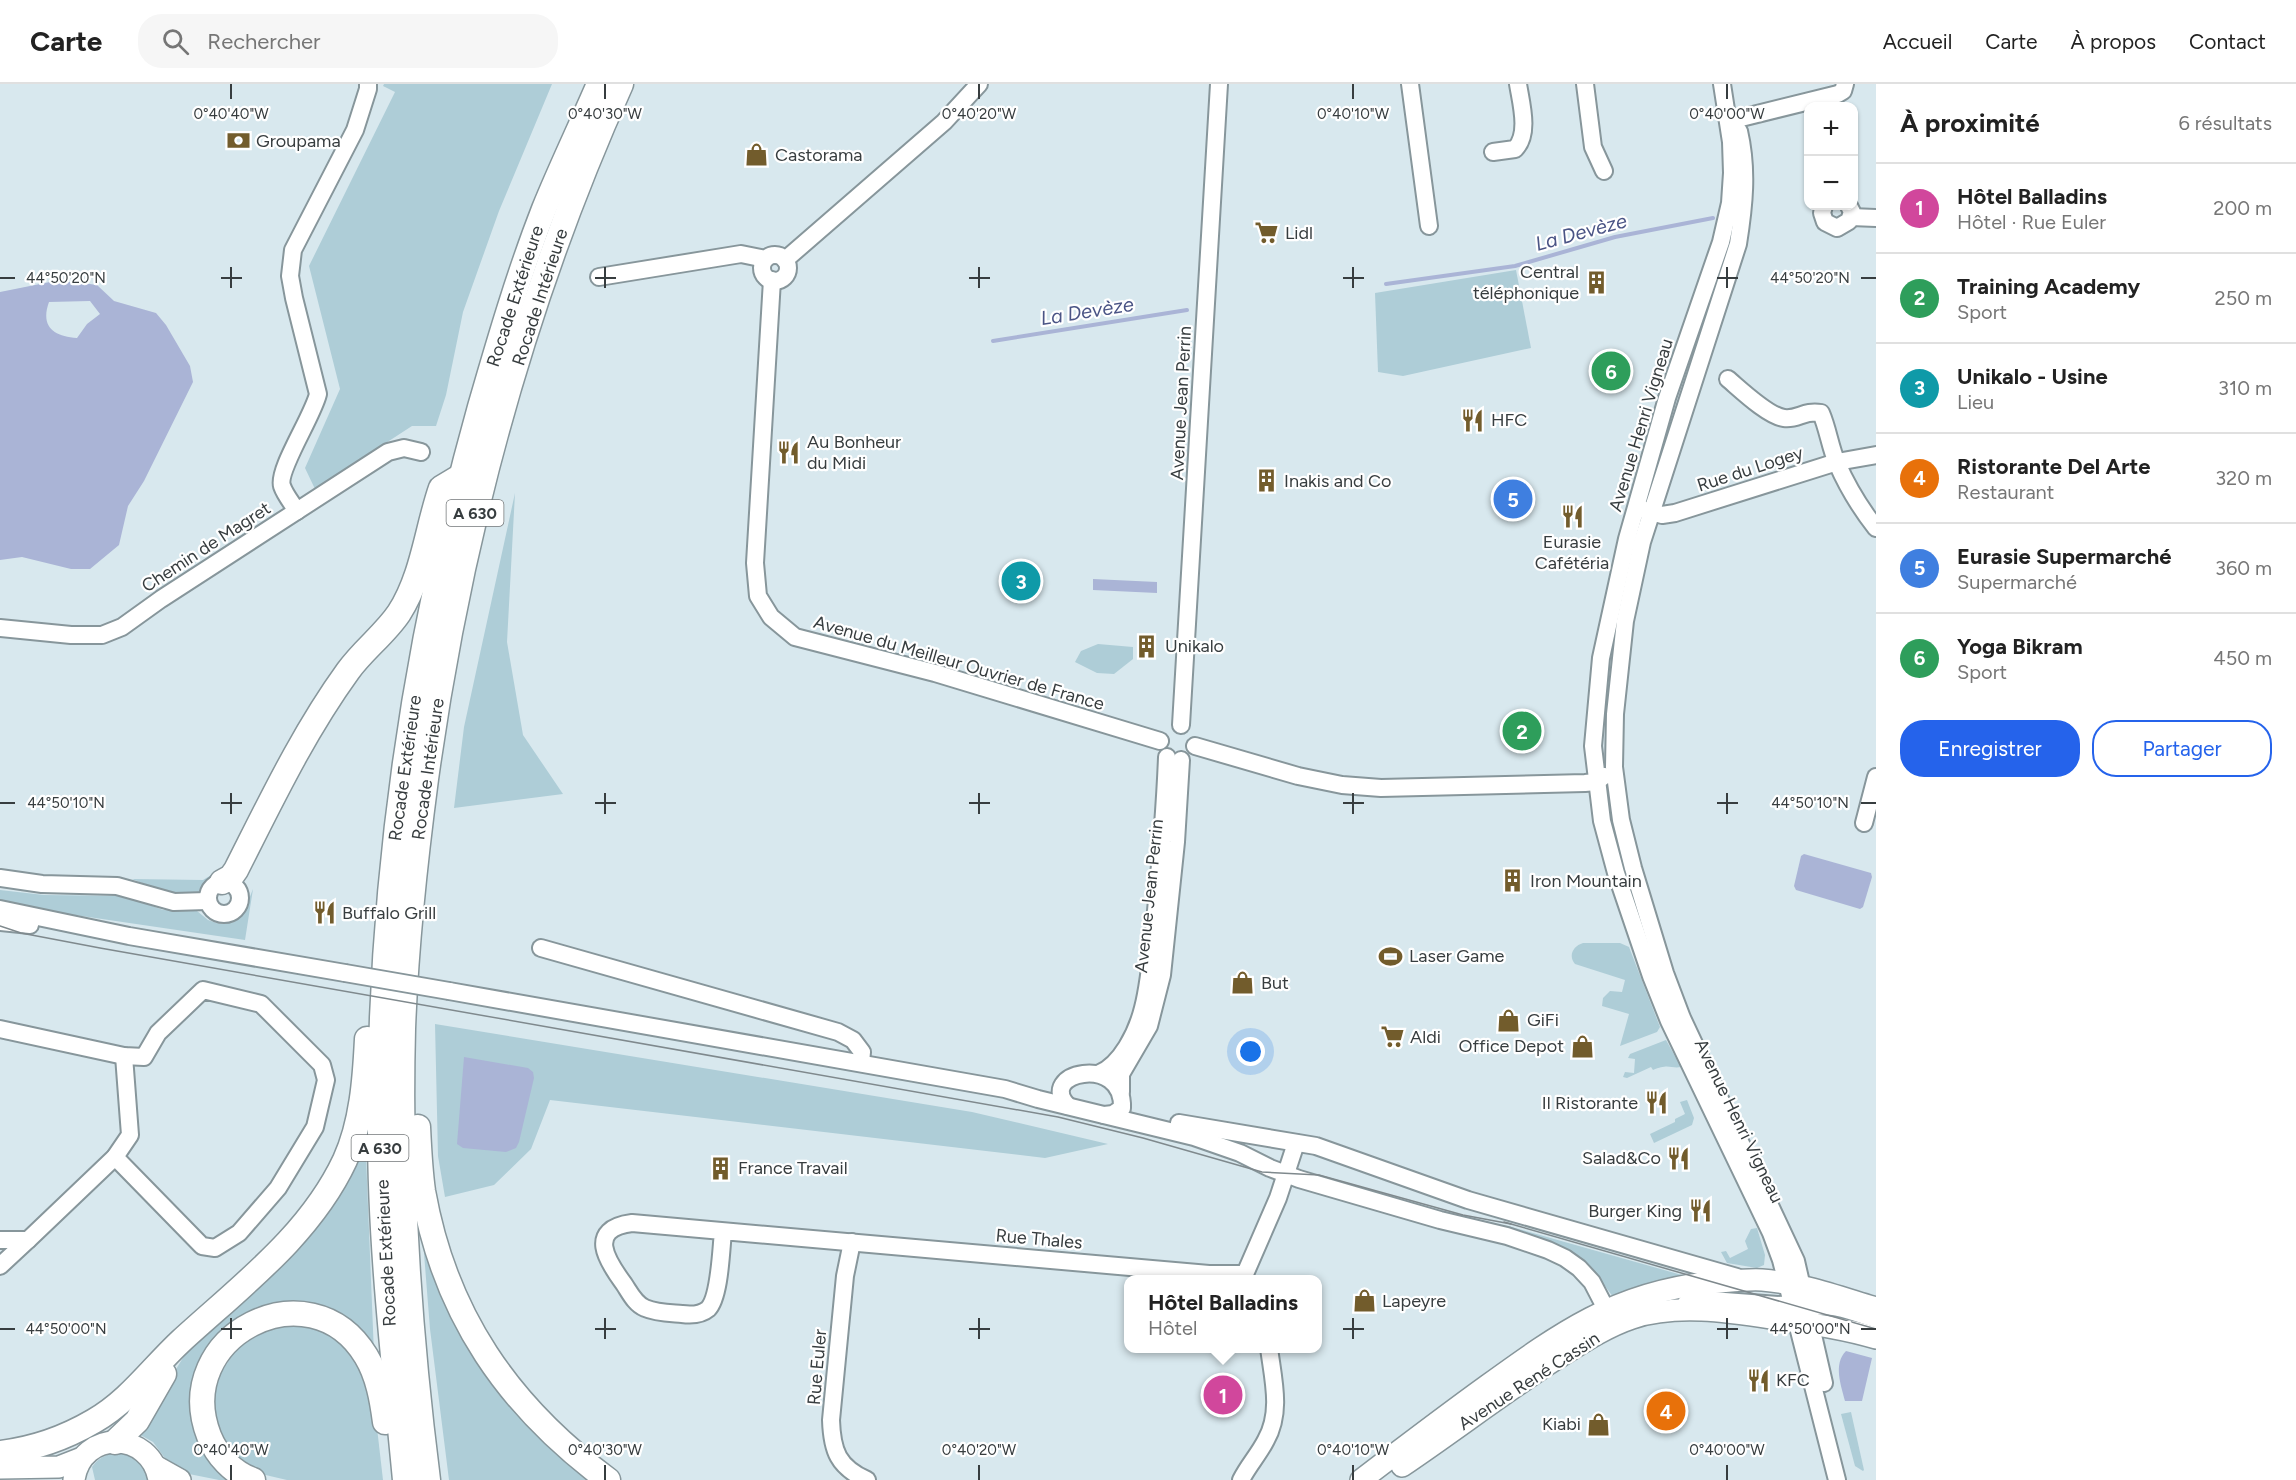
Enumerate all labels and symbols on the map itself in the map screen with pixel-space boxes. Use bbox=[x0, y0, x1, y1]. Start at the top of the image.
text: 0°40'40"W bbox=[193, 105, 269, 123]
text: 0°40'30"W bbox=[568, 105, 643, 123]
text: 0°40'20"W bbox=[942, 105, 1017, 123]
text: 0°40'10"W bbox=[1317, 105, 1390, 123]
text: 0°40'00"W bbox=[1689, 105, 1765, 123]
bank icon: Groupama bbox=[225, 128, 251, 154]
place label: Groupama bbox=[256, 130, 341, 152]
shop icon: Castorama bbox=[744, 142, 770, 168]
place label: Castorama bbox=[775, 144, 863, 166]
water label: La Devèze bbox=[1533, 208, 1630, 256]
supermarket icon: Lidl bbox=[1254, 220, 1280, 246]
street label: Rocade Extérieure bbox=[482, 222, 548, 369]
place label: Lidl bbox=[1285, 222, 1313, 244]
street label: Rocade Intérieure bbox=[507, 225, 573, 368]
place label: Central téléphonique bbox=[1473, 261, 1579, 304]
text: 44°50'20"N bbox=[26, 269, 106, 287]
building icon: Central téléphonique bbox=[1584, 269, 1610, 295]
text: 44°50'20"N bbox=[1770, 269, 1850, 287]
water label: La Devèze bbox=[1039, 292, 1135, 330]
street label: Avenue Jean Perrin bbox=[1166, 325, 1196, 481]
street label: Avenue Henri Vigneau bbox=[1604, 336, 1678, 514]
pin: 6 bbox=[1592, 348, 1630, 394]
restaurant icon: HFC bbox=[1460, 407, 1486, 433]
place label: HFC bbox=[1491, 409, 1527, 431]
place label: Au Bonheur du Midi bbox=[807, 431, 901, 474]
restaurant icon: Au Bonheur du Midi bbox=[776, 439, 802, 465]
street label: Rue du Logey bbox=[1694, 441, 1806, 496]
building icon: Inakis and Co bbox=[1253, 468, 1279, 494]
place label: Inakis and Co bbox=[1284, 470, 1391, 492]
pin: 5 bbox=[1494, 476, 1532, 522]
street label: Chemin de Magret bbox=[137, 497, 275, 597]
road number: A 630 bbox=[446, 500, 504, 526]
restaurant icon: Eurasie Cafétéria bbox=[1559, 503, 1585, 529]
place label: Eurasie Cafétéria bbox=[1535, 531, 1609, 574]
pin: 3 bbox=[1002, 558, 1040, 604]
street label: Avenue du Meilleur Ouvrier de France bbox=[811, 611, 1107, 715]
building icon: Unikalo bbox=[1134, 633, 1160, 659]
place label: Unikalo bbox=[1165, 635, 1224, 657]
street label: Rocade Extérieure bbox=[384, 693, 426, 842]
street label: Rocade Intérieure bbox=[407, 696, 449, 841]
pin: 2 bbox=[1502, 708, 1541, 754]
text: 44°50'10"N bbox=[27, 794, 105, 812]
text: 44°50'10"N bbox=[1771, 794, 1849, 812]
street label: Avenue Jean Perrin bbox=[1130, 818, 1168, 974]
building icon: Iron Mountain bbox=[1499, 868, 1525, 894]
place label: Iron Mountain bbox=[1530, 870, 1642, 892]
restaurant icon: Buffalo Grill bbox=[311, 900, 337, 926]
place label: Buffalo Grill bbox=[342, 902, 436, 924]
sports icon: Laser Game bbox=[1378, 943, 1404, 969]
place label: Laser Game bbox=[1409, 945, 1504, 967]
shop icon: But bbox=[1230, 970, 1256, 996]
place label: But bbox=[1261, 972, 1289, 994]
shop icon: GiFi bbox=[1496, 1007, 1522, 1033]
place label: GiFi bbox=[1527, 1009, 1559, 1031]
supermarket icon: Aldi bbox=[1379, 1024, 1405, 1050]
place label: Aldi bbox=[1410, 1026, 1441, 1048]
shop icon: Office Depot bbox=[1569, 1033, 1595, 1059]
place label: Office Depot bbox=[1458, 1035, 1564, 1057]
street label: Avenue Henri Vigneau bbox=[1690, 1035, 1788, 1207]
your location bbox=[1236, 1037, 1265, 1066]
restaurant icon: Il Ristorante bbox=[1643, 1090, 1669, 1116]
place label: Il Ristorante bbox=[1542, 1092, 1638, 1114]
road number: A 630 bbox=[352, 1135, 409, 1161]
restaurant icon: Salad&Co bbox=[1666, 1145, 1692, 1171]
place label: Salad&Co bbox=[1582, 1147, 1661, 1169]
building icon: France Travail bbox=[707, 1155, 733, 1181]
place label: France Travail bbox=[738, 1157, 848, 1179]
street label: Rocade Extérieure bbox=[371, 1179, 401, 1327]
restaurant icon: Burger King bbox=[1687, 1198, 1713, 1224]
place label: Burger King bbox=[1588, 1200, 1682, 1222]
street label: Rue Thales bbox=[995, 1224, 1083, 1254]
shop icon: Lapeyre bbox=[1351, 1288, 1377, 1314]
place label: Lapeyre bbox=[1382, 1290, 1446, 1312]
text: 44°50'00"N bbox=[25, 1320, 107, 1338]
text: 44°50'00"N bbox=[1769, 1320, 1851, 1338]
street label: Avenue René Cassin bbox=[1454, 1327, 1604, 1435]
street label: Rue Euler bbox=[803, 1328, 831, 1406]
restaurant icon: KFC bbox=[1745, 1367, 1771, 1393]
place label: KFC bbox=[1776, 1369, 1810, 1391]
pin: 1 bbox=[1204, 1372, 1242, 1418]
pin: 4 bbox=[1646, 1388, 1686, 1434]
shop icon: Kiabi bbox=[1586, 1411, 1612, 1437]
place label: Kiabi bbox=[1542, 1413, 1581, 1435]
text: 0°40'40"W bbox=[193, 1441, 269, 1459]
text: 0°40'30"W bbox=[568, 1441, 643, 1459]
text: 0°40'20"W bbox=[942, 1441, 1017, 1459]
text: 0°40'10"W bbox=[1317, 1441, 1390, 1459]
text: 0°40'00"W bbox=[1689, 1441, 1765, 1459]

